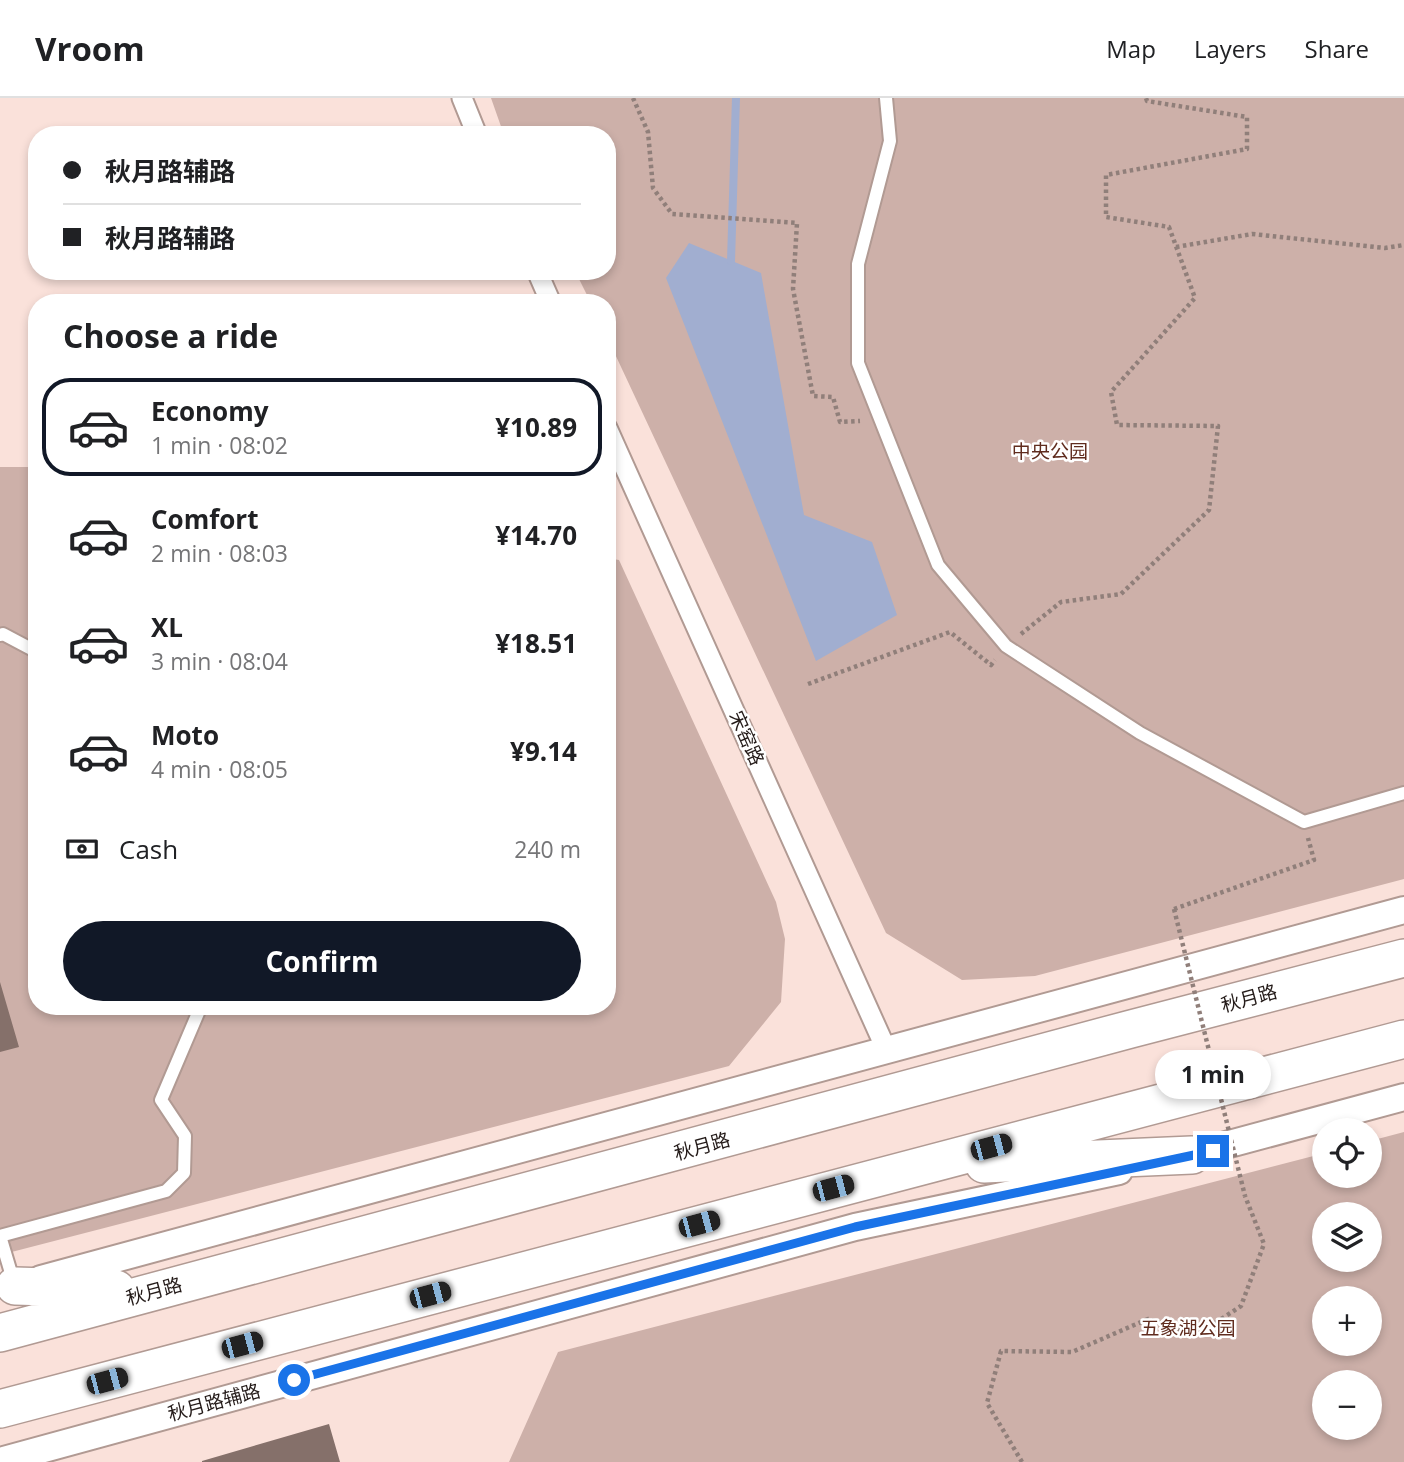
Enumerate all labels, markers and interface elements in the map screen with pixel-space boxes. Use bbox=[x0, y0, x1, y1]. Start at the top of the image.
text: Vroom bbox=[35, 26, 145, 71]
text: Map bbox=[1106, 32, 1156, 65]
text: Layers bbox=[1194, 32, 1267, 65]
text: Share bbox=[1305, 32, 1369, 65]
text: 秋月路辅路 bbox=[105, 153, 235, 189]
text: 秋月路辅路 bbox=[105, 220, 235, 256]
text: Choose a ride bbox=[63, 314, 278, 357]
text: Economy bbox=[151, 393, 269, 429]
icon: car bbox=[67, 396, 130, 459]
text: ¥10.89 bbox=[495, 409, 577, 445]
text: 1 min · 08:02 bbox=[151, 429, 288, 461]
park label: 中央公园 bbox=[1012, 438, 1088, 464]
text: Comfort bbox=[151, 501, 258, 537]
icon: car bbox=[67, 504, 130, 567]
text: ¥14.70 bbox=[495, 517, 577, 553]
text: 2 min · 08:03 bbox=[151, 537, 288, 569]
text: XL bbox=[151, 609, 183, 645]
icon: car bbox=[67, 612, 130, 675]
text: ¥18.51 bbox=[495, 625, 577, 661]
text: 3 min · 08:04 bbox=[151, 645, 288, 677]
street label: 宋窑路 bbox=[724, 707, 770, 769]
text: Moto bbox=[151, 717, 219, 753]
icon: car bbox=[67, 720, 130, 783]
text: ¥9.14 bbox=[510, 733, 577, 769]
text: 4 min · 08:05 bbox=[151, 753, 288, 785]
icon: cash bbox=[63, 830, 101, 868]
text: Cash bbox=[119, 831, 178, 867]
text: 240 m bbox=[514, 833, 581, 865]
button: Confirm bbox=[63, 921, 581, 1001]
street label: 秋月路 bbox=[1218, 978, 1280, 1018]
callout: 1 min bbox=[1155, 1049, 1271, 1098]
text: 1 min bbox=[1181, 1058, 1245, 1090]
map controls bbox=[1312, 1118, 1382, 1440]
button: locate bbox=[1312, 1118, 1382, 1188]
street label: 秋月路 bbox=[671, 1126, 733, 1166]
car bbox=[968, 1131, 1015, 1163]
route end bbox=[1197, 1135, 1229, 1167]
car bbox=[810, 1172, 857, 1204]
button: layers bbox=[1312, 1202, 1382, 1272]
car bbox=[676, 1208, 723, 1240]
street label: 秋月路 bbox=[123, 1271, 185, 1311]
car bbox=[407, 1279, 454, 1311]
button: + bbox=[1312, 1286, 1382, 1356]
park label: 五象湖公园 bbox=[1140, 1315, 1236, 1341]
car bbox=[219, 1329, 266, 1361]
route start bbox=[278, 1364, 310, 1396]
car bbox=[84, 1365, 131, 1397]
button: − bbox=[1312, 1370, 1382, 1440]
street label: 秋月路辅路 bbox=[165, 1377, 263, 1427]

